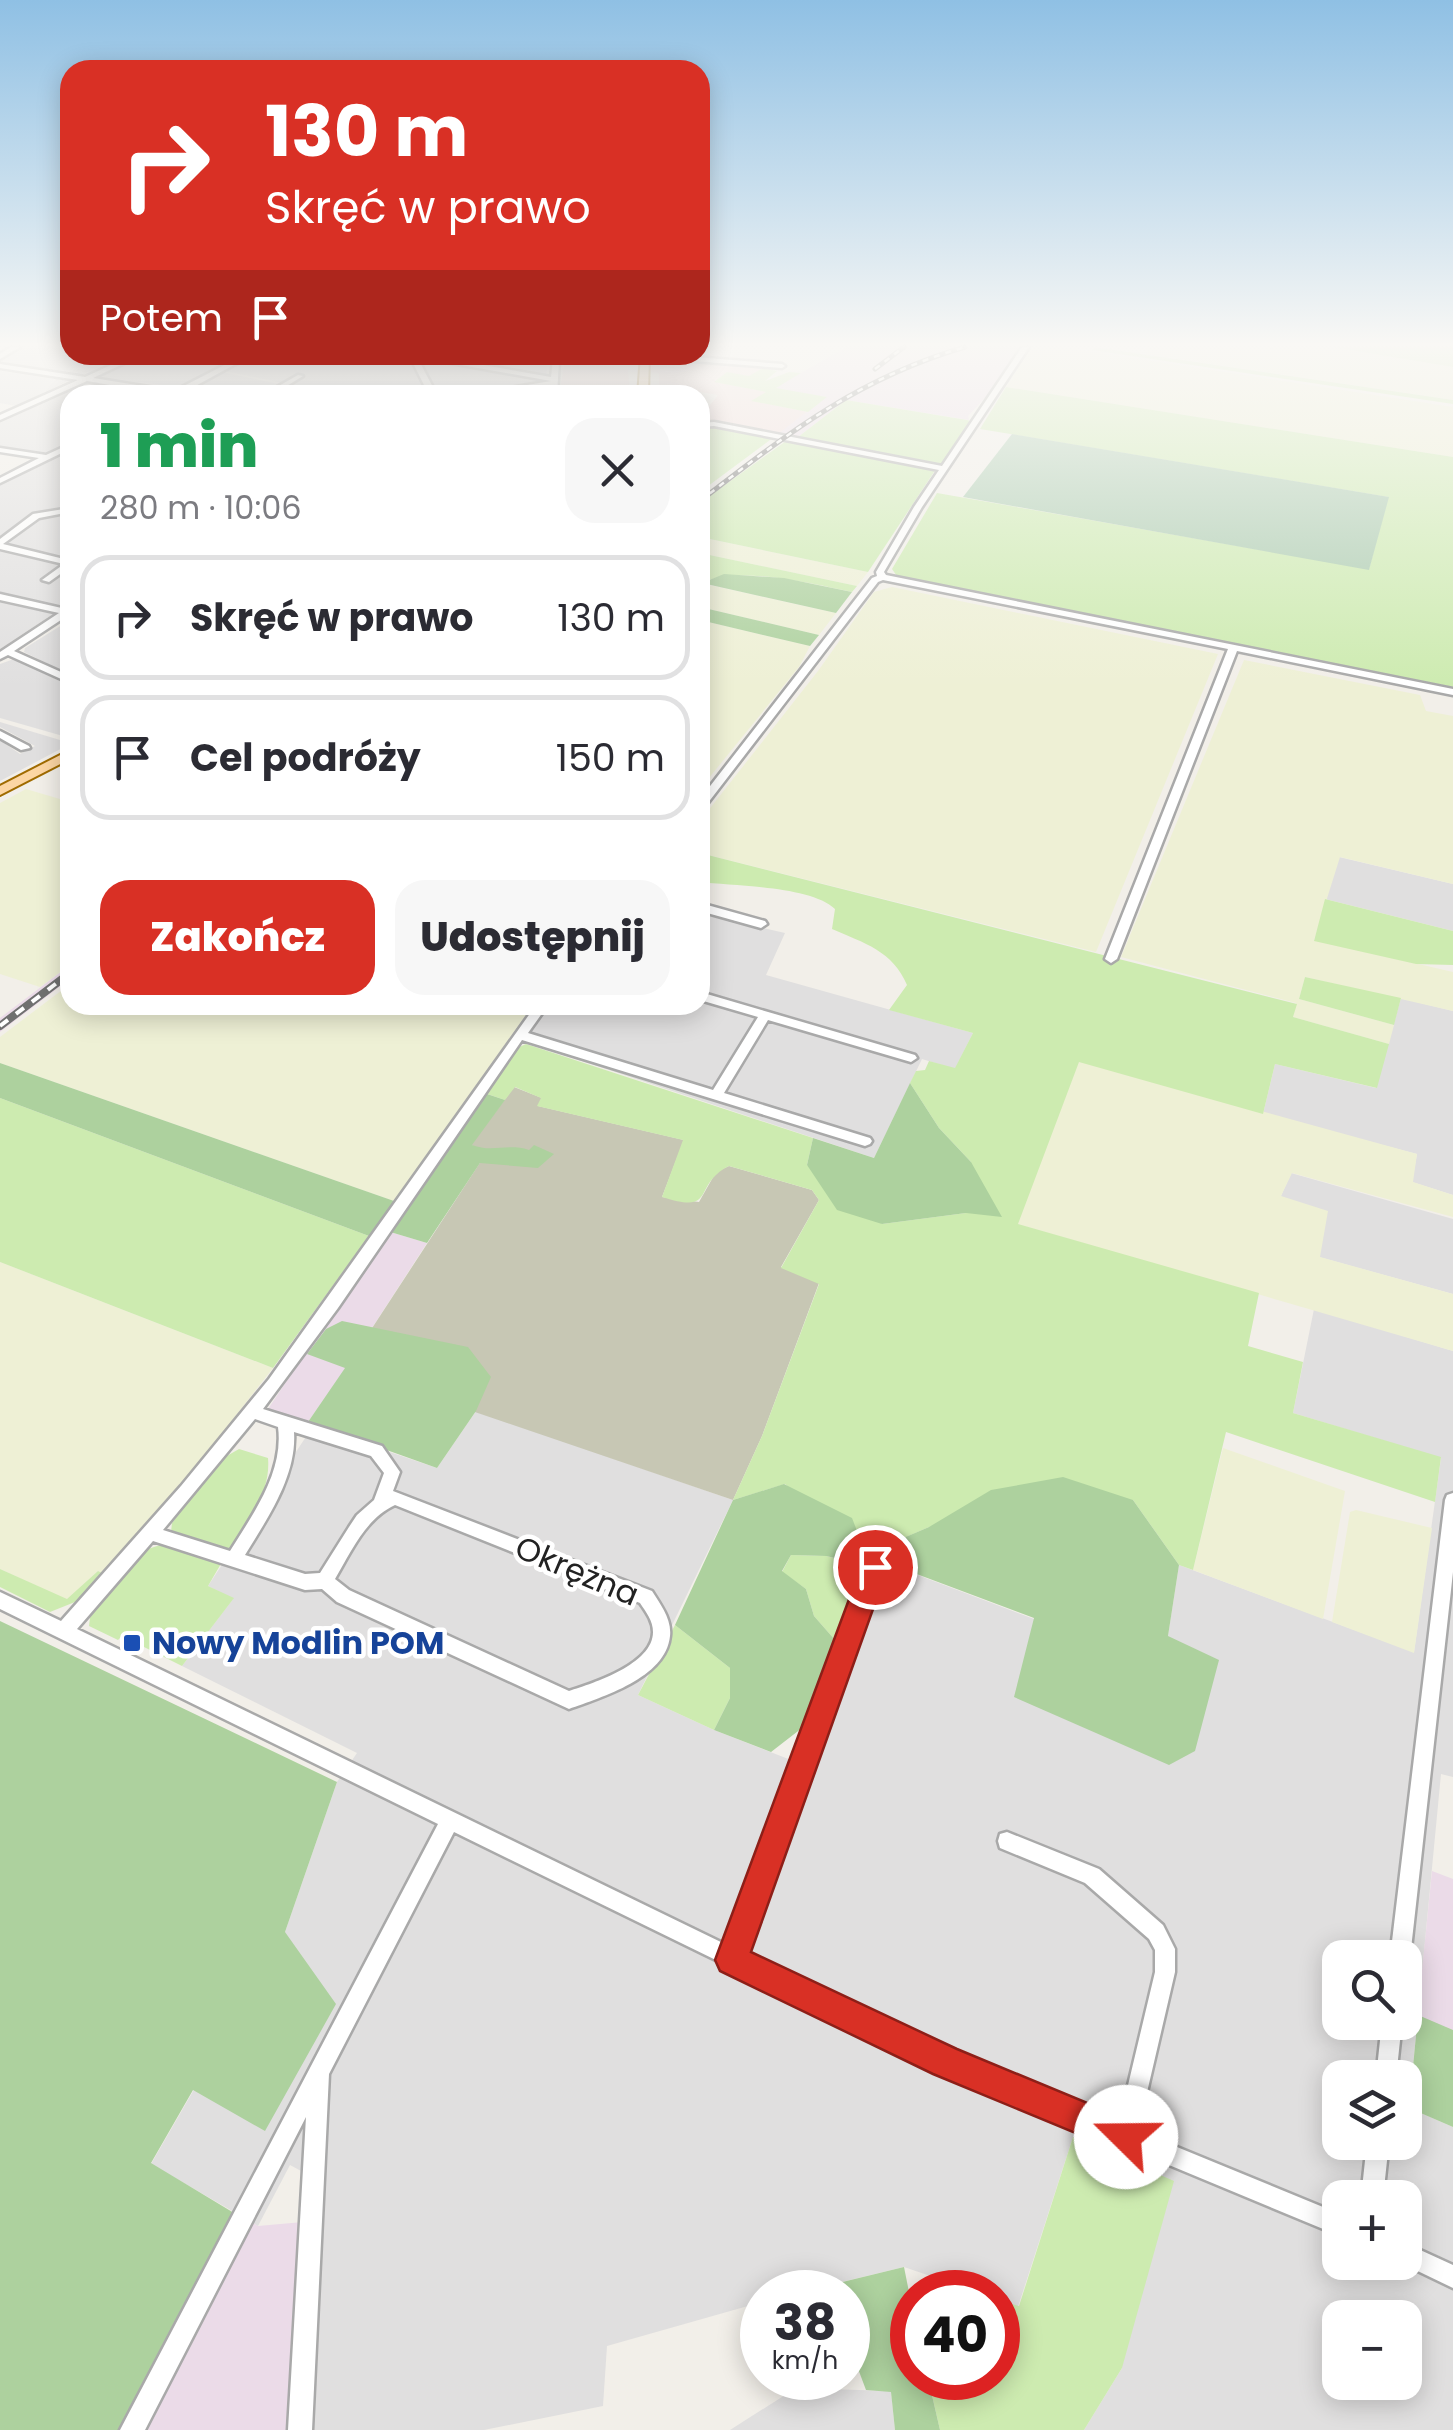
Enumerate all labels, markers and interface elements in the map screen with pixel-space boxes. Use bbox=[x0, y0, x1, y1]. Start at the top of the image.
text: 130 m bbox=[265, 82, 468, 181]
icon: right bbox=[100, 100, 230, 230]
text: Skręć w prawo bbox=[265, 176, 591, 239]
icon: arrive bbox=[243, 290, 298, 345]
text: Potem bbox=[100, 291, 223, 344]
text: 1 min bbox=[100, 404, 258, 488]
button: close bbox=[565, 418, 670, 523]
text: 280 m · 10:06 bbox=[100, 485, 302, 530]
icon: right bbox=[105, 590, 160, 645]
text: Skręć w prawo bbox=[190, 591, 474, 644]
text: 130 m bbox=[557, 591, 665, 644]
icon: arrive bbox=[105, 730, 160, 785]
text: Cel podróży bbox=[190, 731, 421, 784]
text: 150 m bbox=[556, 731, 665, 784]
button: Zakończ bbox=[100, 880, 375, 995]
button: Udostępnij bbox=[395, 880, 670, 995]
street label: Okrężna bbox=[509, 1524, 646, 1617]
pin bbox=[833, 1525, 918, 1610]
icon: arrive bbox=[848, 1540, 903, 1595]
place label: Nowy Modlin POM bbox=[152, 1620, 444, 1665]
marker: Nowy Modlin POM bbox=[121, 1632, 143, 1654]
map controls bbox=[1322, 1940, 1422, 2400]
button: search bbox=[1322, 1940, 1422, 2040]
button: layers bbox=[1322, 2060, 1422, 2160]
position arrow bbox=[1074, 2085, 1178, 2189]
button: + bbox=[1322, 2180, 1422, 2280]
speed limit sign: 40 bbox=[890, 2270, 1020, 2400]
text: 38 bbox=[774, 2287, 836, 2358]
button: − bbox=[1322, 2300, 1422, 2400]
text: km/h bbox=[772, 2343, 838, 2378]

